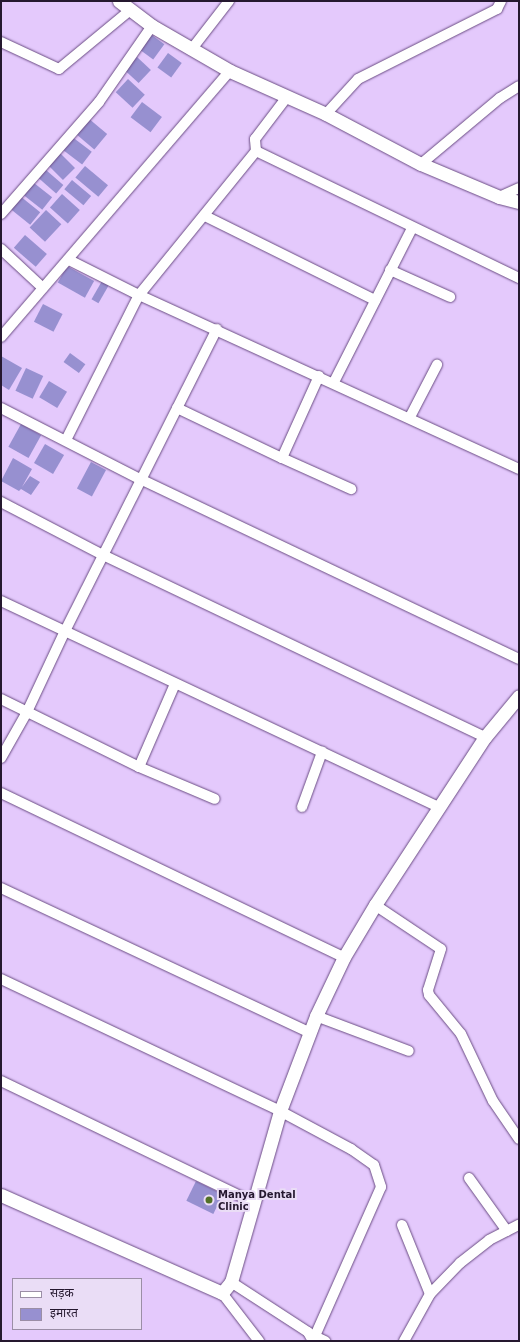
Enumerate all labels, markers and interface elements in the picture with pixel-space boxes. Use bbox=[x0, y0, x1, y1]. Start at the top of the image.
place label: Manya Dental Clinic bbox=[218, 1188, 296, 1212]
marker: Manya Dental Clinic bbox=[203, 1194, 215, 1206]
legend bbox=[12, 1278, 142, 1330]
text: सड़क bbox=[50, 1286, 74, 1300]
text: इमारत bbox=[50, 1306, 78, 1320]

